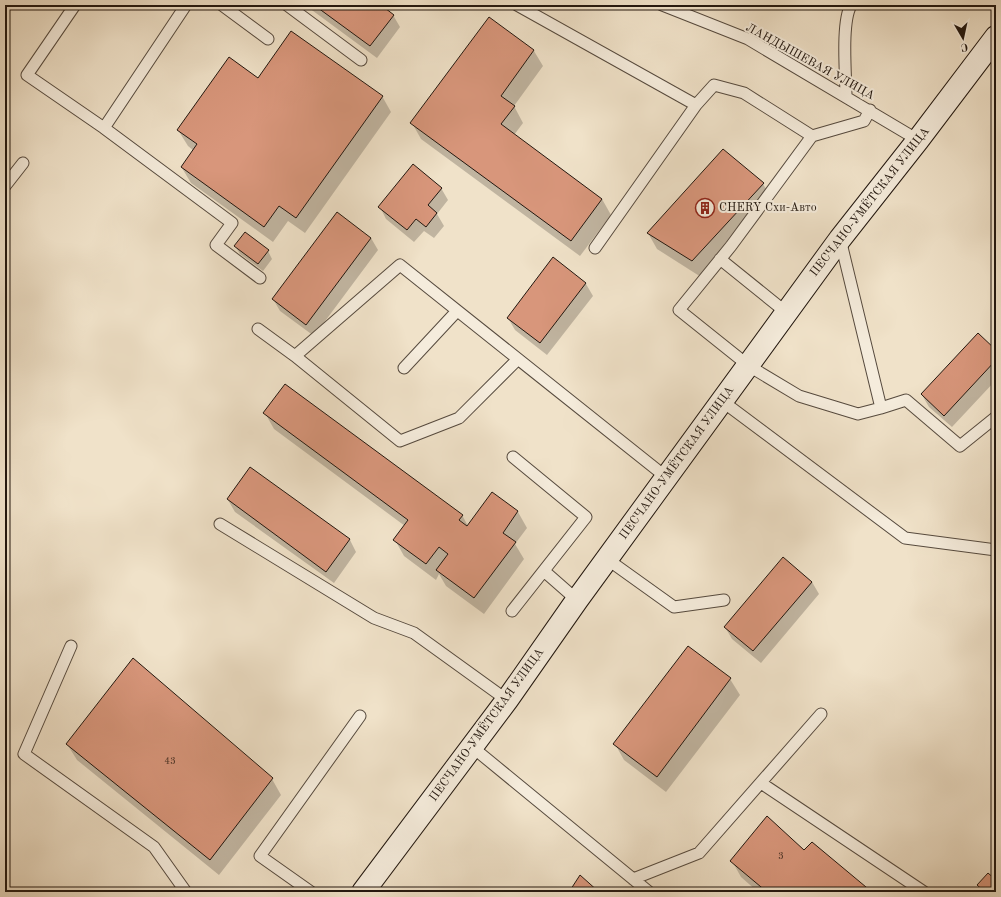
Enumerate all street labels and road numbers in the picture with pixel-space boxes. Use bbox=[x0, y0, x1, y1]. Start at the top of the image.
street label: ЛАНДЫШЕВАЯ УЛИЦА bbox=[744, 22, 876, 102]
street label: ПЕСЧАНО-УМЁТСКАЯ УЛИЦА bbox=[805, 123, 932, 279]
street label: ПЕСЧАНО-УМЁТСКАЯ УЛИЦА bbox=[614, 382, 736, 542]
street label: ПЕСЧАНО-УМЁТСКАЯ УЛИЦА bbox=[424, 644, 546, 804]

